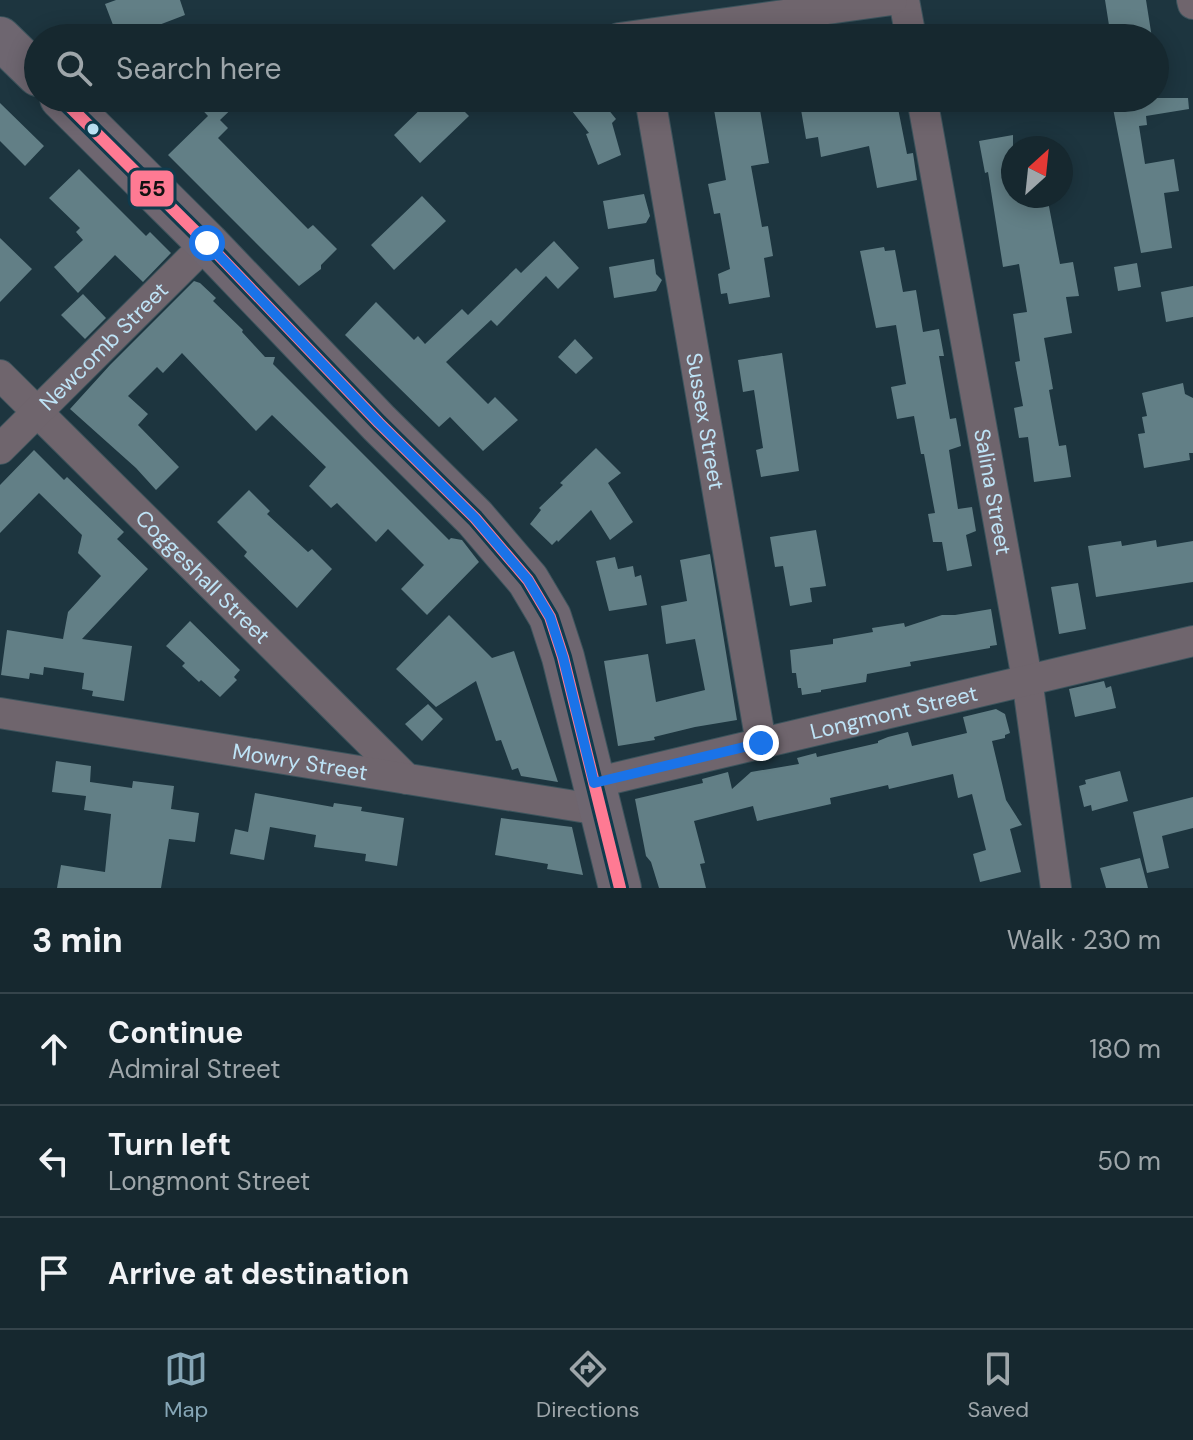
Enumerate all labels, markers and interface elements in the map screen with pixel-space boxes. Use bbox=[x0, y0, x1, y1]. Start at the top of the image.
search box bbox=[24, 24, 1169, 112]
icon: search bbox=[52, 46, 96, 90]
text: Search here bbox=[116, 49, 282, 88]
unlabelled marker bbox=[85, 121, 101, 137]
north arrow bbox=[1001, 136, 1073, 208]
line badge: 55 bbox=[129, 169, 175, 208]
text: 55 bbox=[138, 174, 166, 203]
route start bbox=[189, 225, 225, 261]
street label: Newcomb Street bbox=[33, 275, 174, 417]
street label: Sussex Street bbox=[680, 350, 732, 492]
street label: Salina Street bbox=[968, 426, 1019, 557]
street label: Coggeshall Street bbox=[129, 503, 277, 650]
street label: Longmont Street bbox=[807, 678, 980, 746]
route end bbox=[743, 725, 779, 761]
street label: Mowry Street bbox=[230, 736, 370, 787]
text: 3 min bbox=[32, 918, 123, 963]
text: Walk · 230 m bbox=[1007, 923, 1161, 957]
text: Continue bbox=[108, 1013, 243, 1052]
icon: ahead bbox=[32, 1027, 76, 1071]
text: 180 m bbox=[1089, 1032, 1161, 1066]
text: Admiral Street bbox=[108, 1052, 280, 1086]
text: Turn left bbox=[108, 1125, 231, 1164]
icon: left bbox=[32, 1139, 76, 1183]
text: 50 m bbox=[1097, 1144, 1161, 1178]
text: Longmont Street bbox=[108, 1164, 310, 1198]
icon: arrive bbox=[32, 1251, 76, 1295]
text: Arrive at destination bbox=[108, 1254, 409, 1293]
tab: Map bbox=[164, 1347, 208, 1424]
tab: Directions bbox=[536, 1347, 640, 1424]
tab: Saved bbox=[967, 1347, 1029, 1424]

